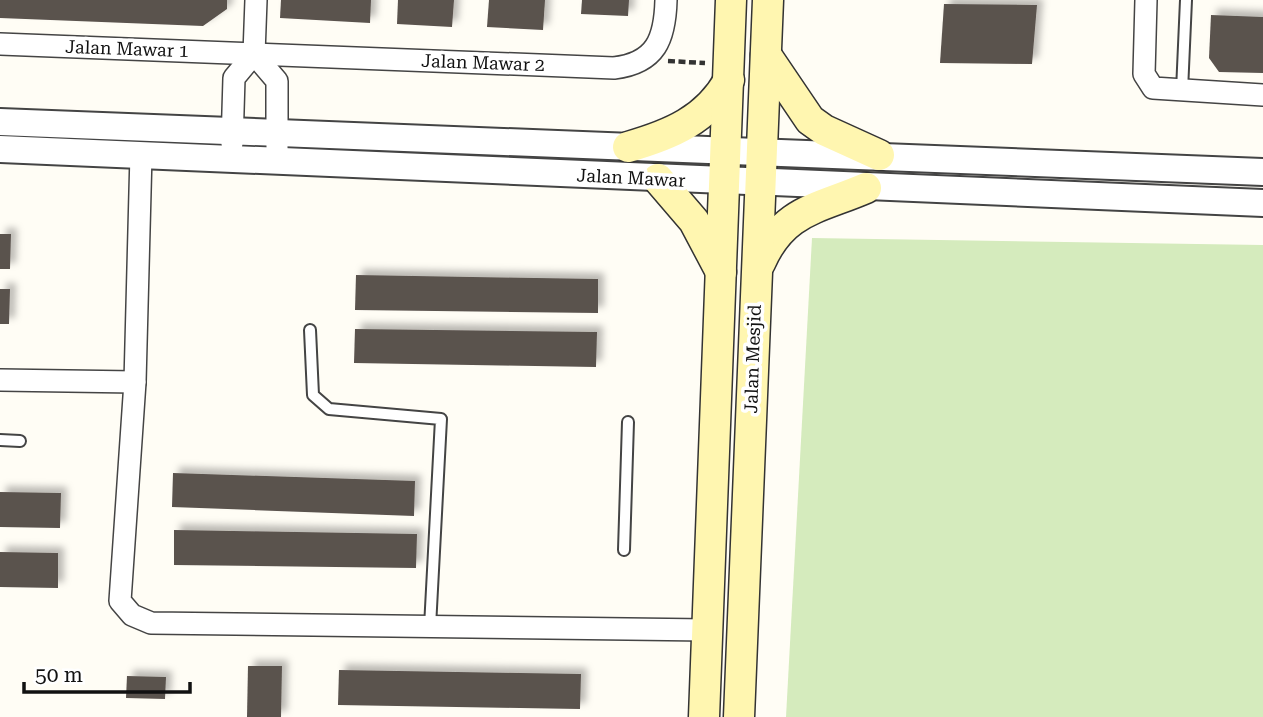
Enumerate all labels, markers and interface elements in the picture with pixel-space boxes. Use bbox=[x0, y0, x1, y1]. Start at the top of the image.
street label: Jalan Mawar 1 bbox=[65, 36, 189, 61]
street label: Jalan Mawar 2 bbox=[421, 50, 545, 75]
street label: Jalan Mawar bbox=[576, 164, 686, 191]
street label: Jalan Mesjid bbox=[740, 304, 765, 414]
scale bar bbox=[24, 650, 191, 694]
text: 50 m bbox=[35, 663, 83, 687]

